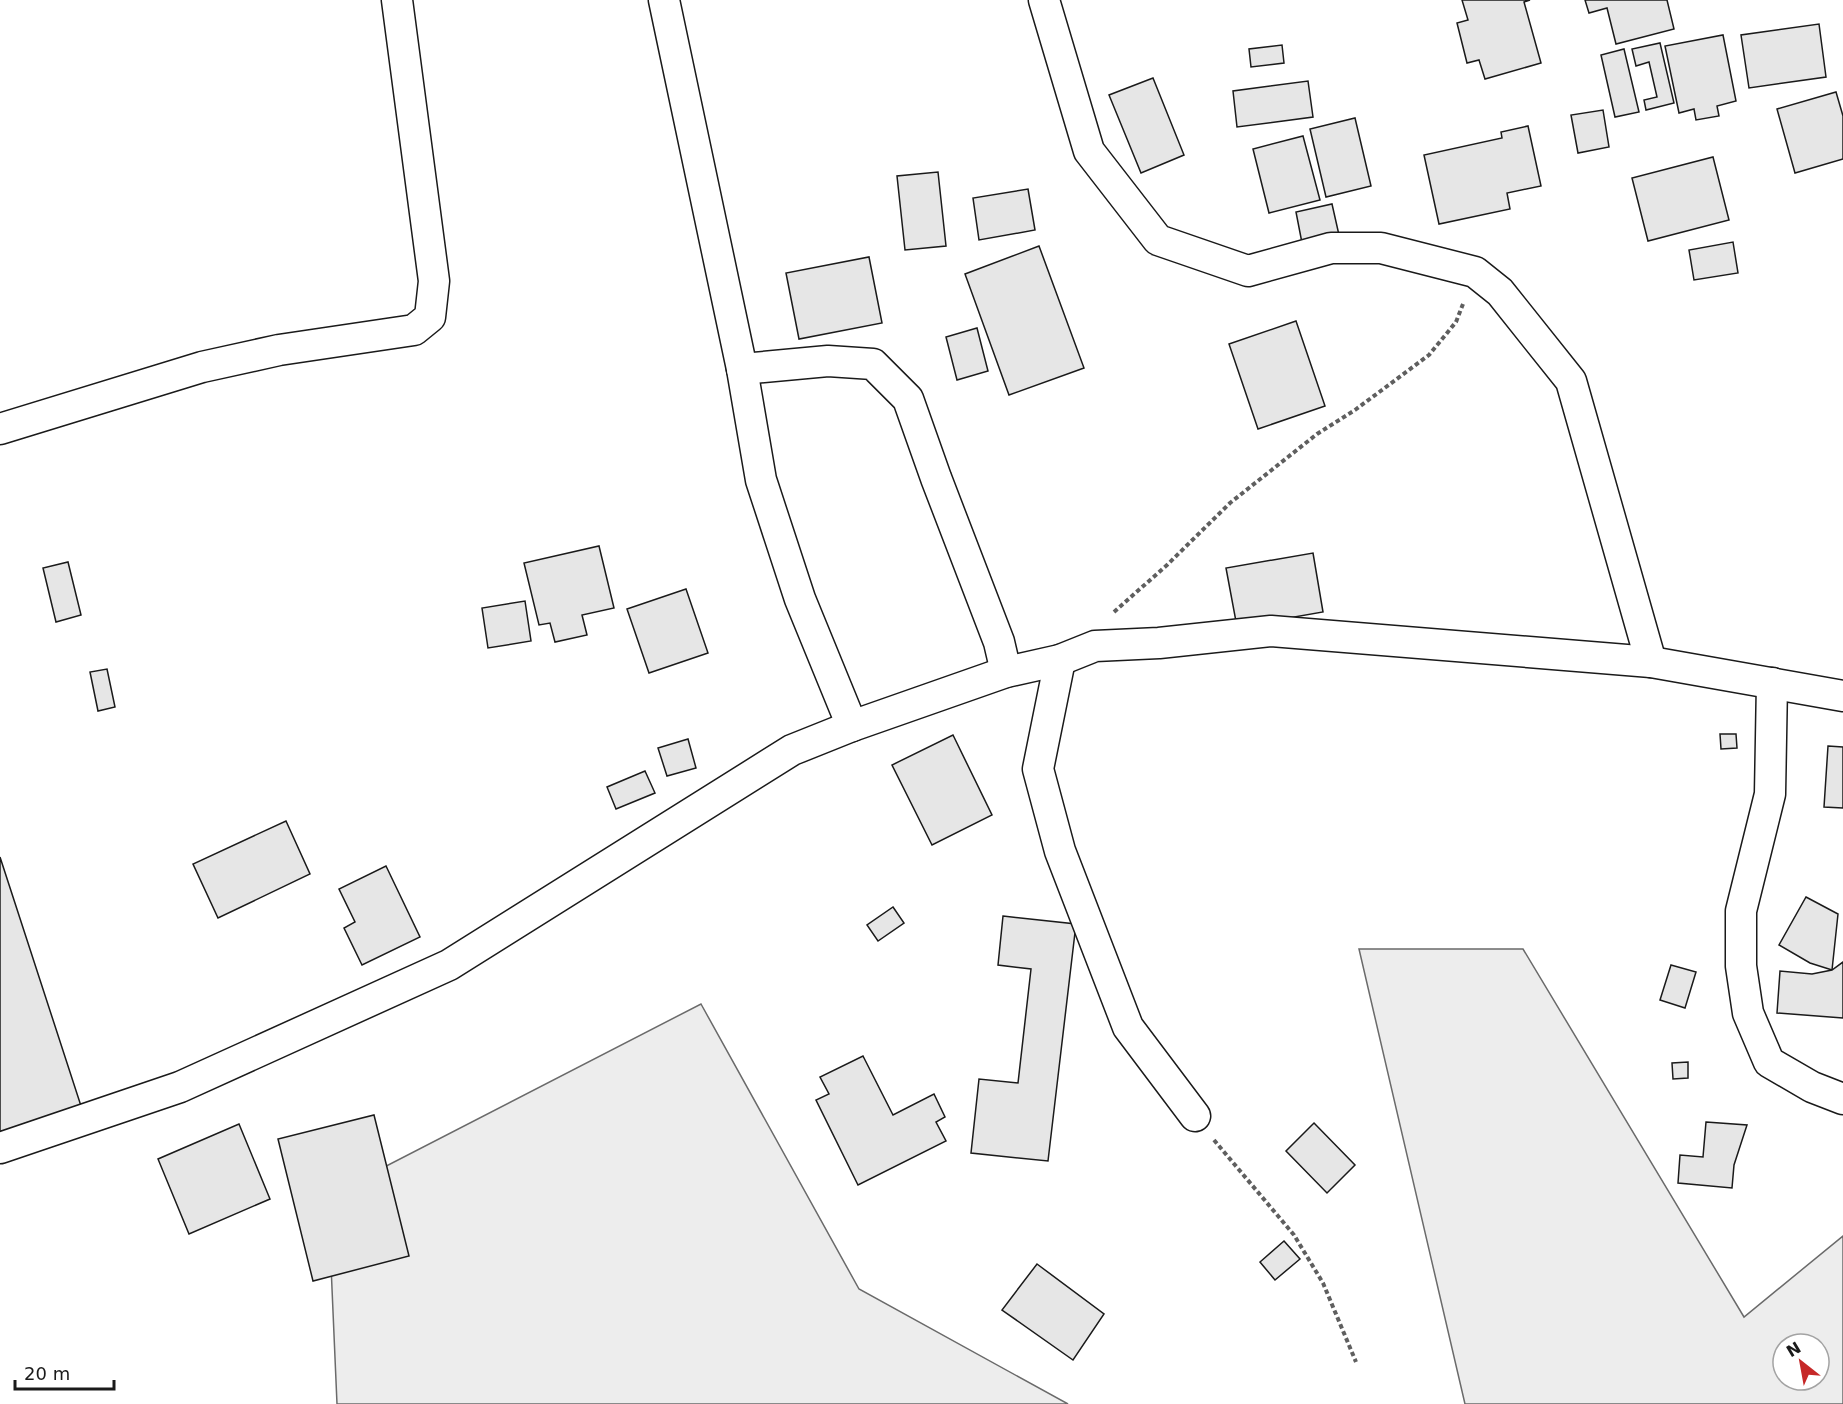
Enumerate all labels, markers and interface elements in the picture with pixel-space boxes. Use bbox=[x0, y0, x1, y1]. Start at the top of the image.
north arrow bbox=[1771, 1332, 1831, 1392]
text: N bbox=[1783, 1338, 1804, 1361]
scale bar bbox=[15, 1353, 114, 1391]
text: 20 m bbox=[24, 1363, 70, 1384]

